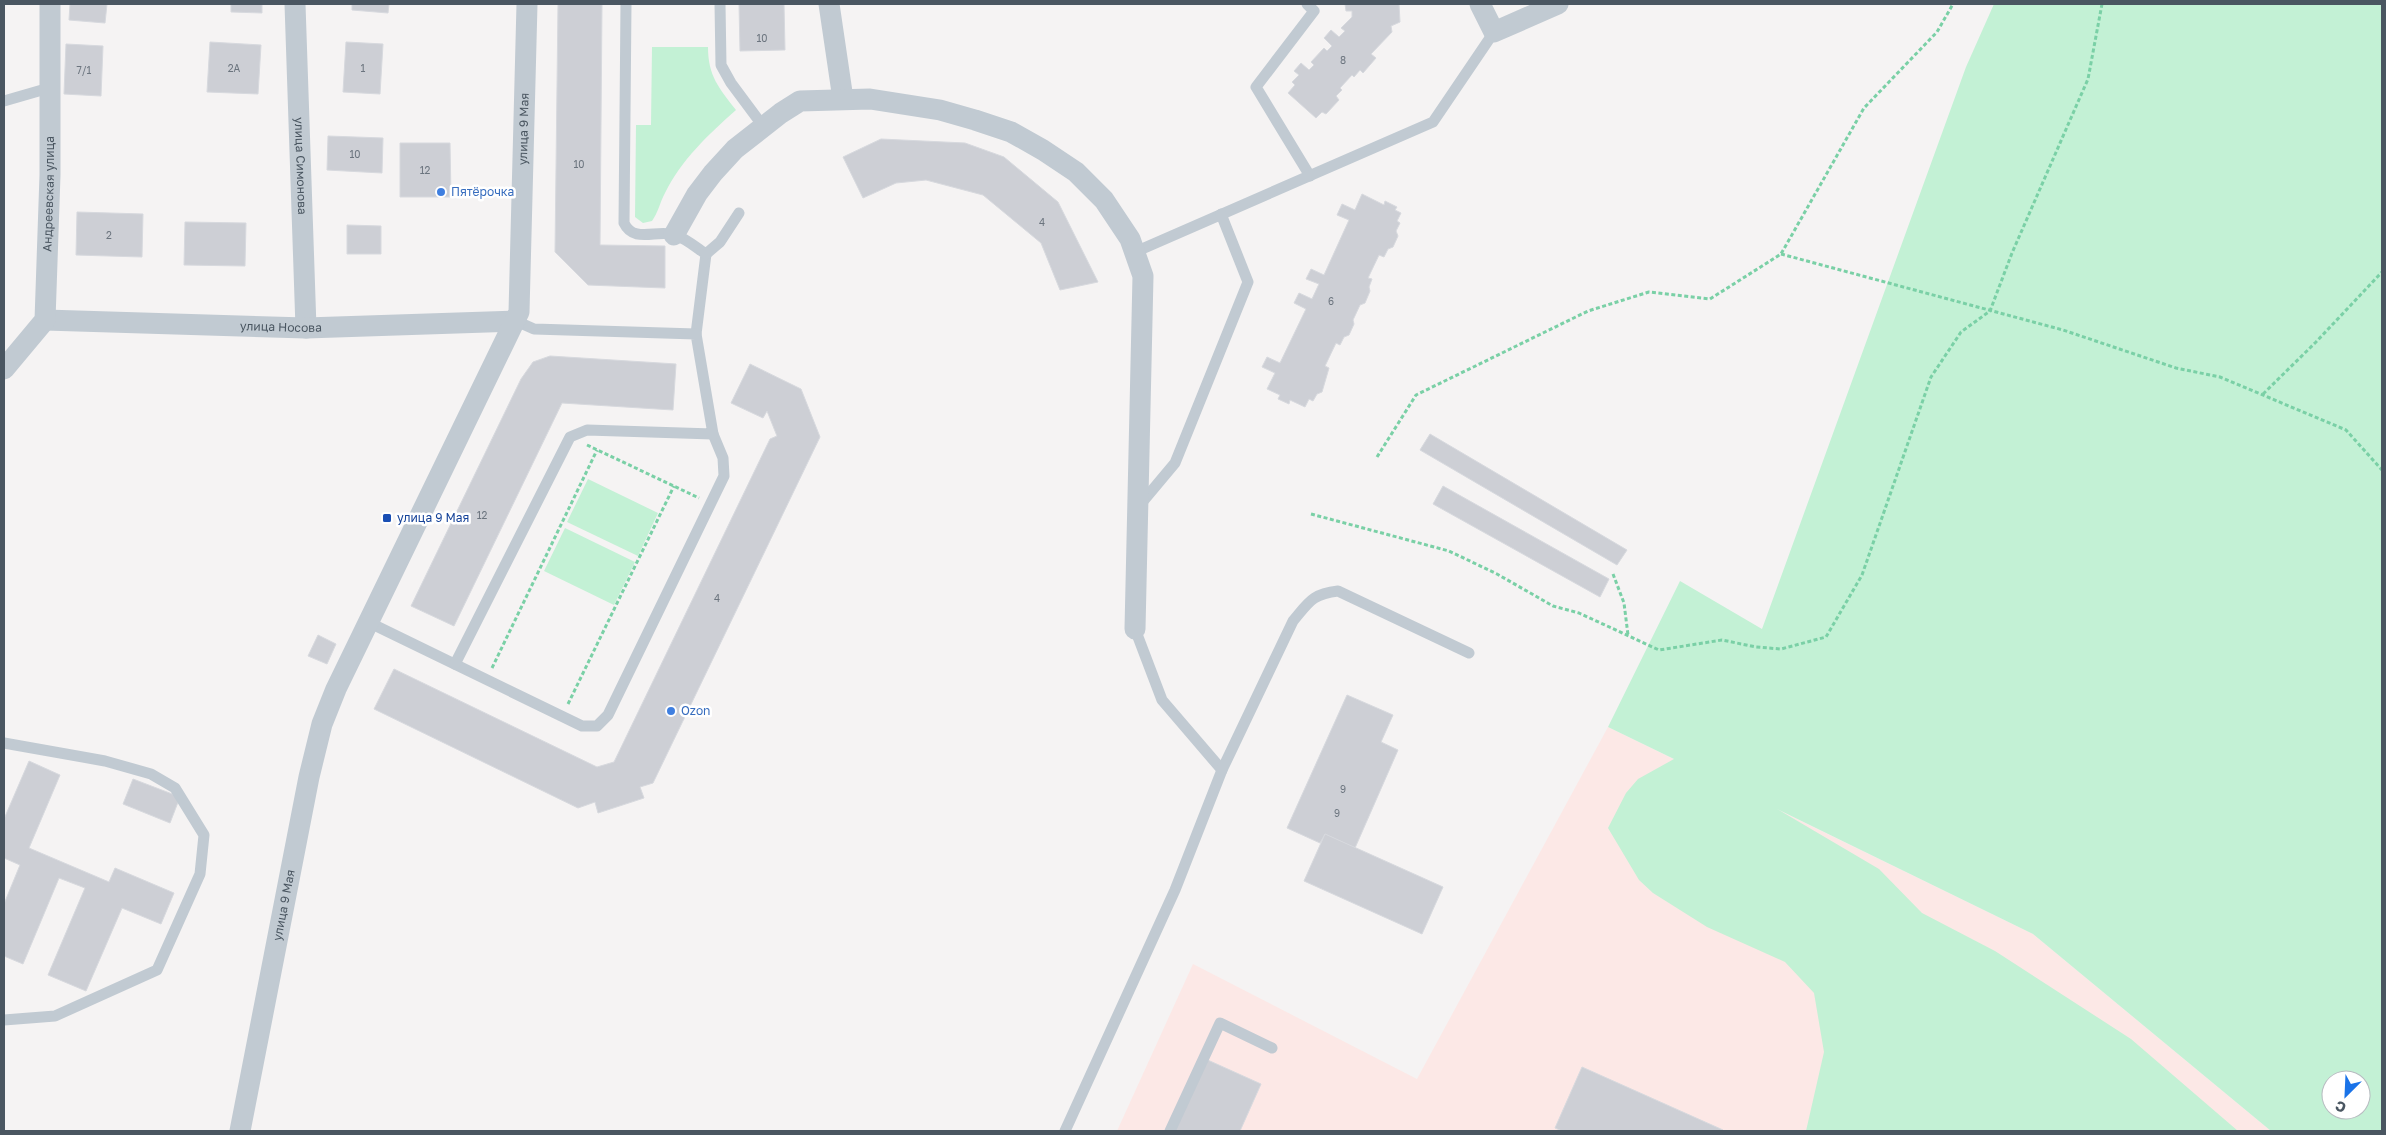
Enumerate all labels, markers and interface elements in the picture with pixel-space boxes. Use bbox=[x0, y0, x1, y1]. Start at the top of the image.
house number: 10 bbox=[756, 32, 768, 44]
house number: 8 bbox=[1340, 54, 1346, 66]
house number: 2А bbox=[228, 62, 241, 74]
house number: 1 bbox=[361, 62, 366, 74]
house number: 7/1 bbox=[77, 64, 92, 76]
street label: улица 9 Мая bbox=[515, 93, 532, 165]
street label: улица Симонова bbox=[292, 117, 310, 215]
street label: Андреевская улица bbox=[39, 136, 57, 252]
house number: 10 bbox=[349, 148, 361, 160]
house number: 10 bbox=[573, 158, 585, 170]
house number: 12 bbox=[420, 164, 431, 176]
place label: Пятёрочка bbox=[451, 184, 514, 199]
marker: Пятёрочка bbox=[435, 186, 447, 198]
house number: 4 bbox=[1039, 216, 1045, 228]
house number: 2 bbox=[106, 229, 112, 241]
house number: 6 bbox=[1328, 295, 1334, 307]
street label: улица Носова bbox=[240, 318, 322, 335]
house number: 12 bbox=[477, 509, 488, 521]
place label: улица 9 Мая bbox=[397, 510, 469, 525]
marker: улица 9 Мая bbox=[381, 512, 393, 524]
house number: 4 bbox=[714, 592, 720, 604]
place label: Ozon bbox=[681, 703, 710, 718]
marker: Ozon bbox=[665, 705, 677, 717]
house number: 9 bbox=[1340, 783, 1346, 795]
house number: 9 bbox=[1334, 807, 1340, 819]
street label: улица 9 Мая bbox=[269, 868, 298, 942]
north arrow bbox=[2321, 1070, 2371, 1120]
text: С bbox=[2332, 1098, 2349, 1117]

